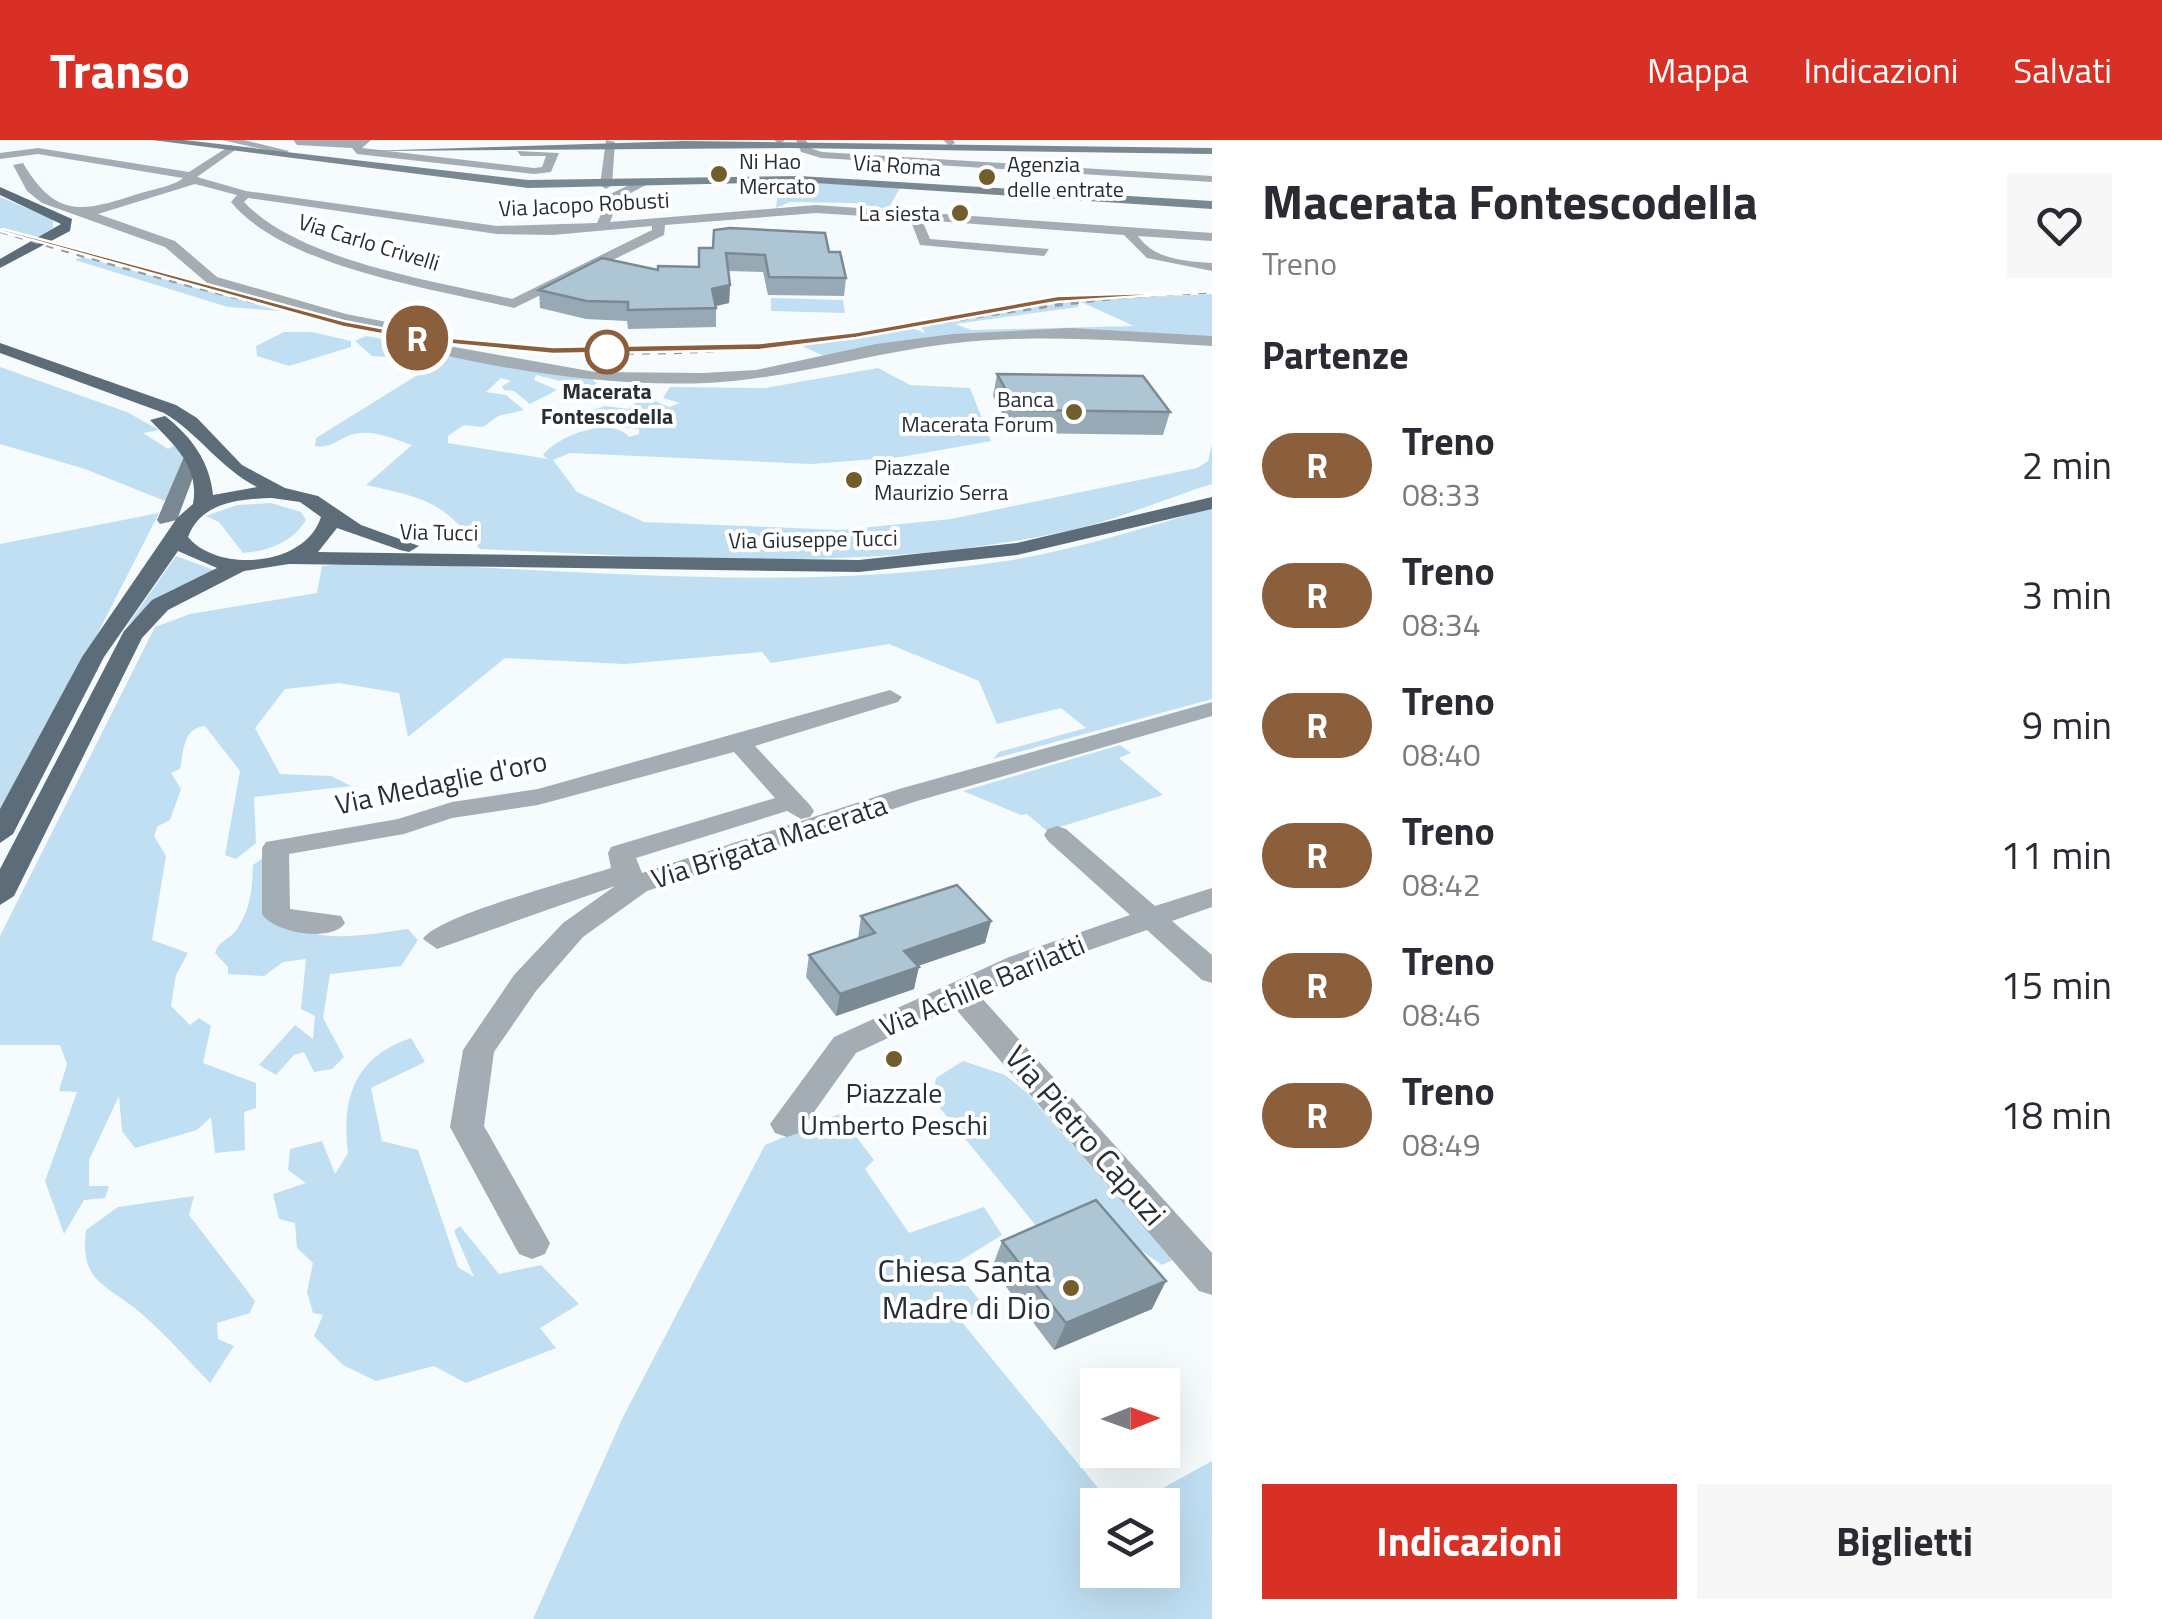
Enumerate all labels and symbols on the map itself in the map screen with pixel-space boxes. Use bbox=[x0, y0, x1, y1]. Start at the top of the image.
place label: Ni Hao Mercato bbox=[739, 144, 816, 203]
street label: Via Roma bbox=[852, 145, 942, 185]
place label: Agenzia delle entrate bbox=[1007, 147, 1124, 206]
marker: Ni Hao Mercato bbox=[708, 163, 730, 185]
marker: Agenzia delle entrate bbox=[976, 166, 998, 188]
street label: Via Jacopo Robusti bbox=[498, 183, 670, 225]
place label: La siesta bbox=[858, 196, 940, 230]
marker: La siesta bbox=[949, 202, 971, 224]
street label: Via Carlo Crivelli bbox=[294, 204, 444, 280]
line badge: R bbox=[384, 306, 450, 370]
marker: Macerata Fontescodella bbox=[586, 331, 628, 373]
place label: Macerata Fontescodella bbox=[541, 374, 673, 433]
place label: Banca Macerata Forum bbox=[901, 382, 1054, 441]
marker: Banca Macerata Forum bbox=[1063, 401, 1085, 423]
place label: Piazzale Maurizio Serra bbox=[874, 450, 1008, 509]
marker: Piazzale Maurizio Serra bbox=[843, 469, 865, 491]
street label: Via Tucci bbox=[399, 514, 479, 550]
street label: Via Giuseppe Tucci bbox=[728, 521, 898, 557]
street label: Via Medaglie d'oro bbox=[331, 739, 551, 825]
street label: Via Brigata Macerata bbox=[646, 783, 892, 899]
street label: Via Achille Barilatti bbox=[873, 922, 1091, 1048]
street label: Via Pietro Capuzi bbox=[994, 1034, 1178, 1236]
marker: Piazzale Umberto Peschi bbox=[883, 1048, 905, 1070]
place label: Piazzale Umberto Peschi bbox=[800, 1071, 988, 1146]
place label: Chiesa Santa Madre di Dio bbox=[878, 1246, 1051, 1331]
marker: Chiesa Santa Madre di Dio bbox=[1060, 1277, 1082, 1299]
north arrow bbox=[1080, 1368, 1180, 1468]

